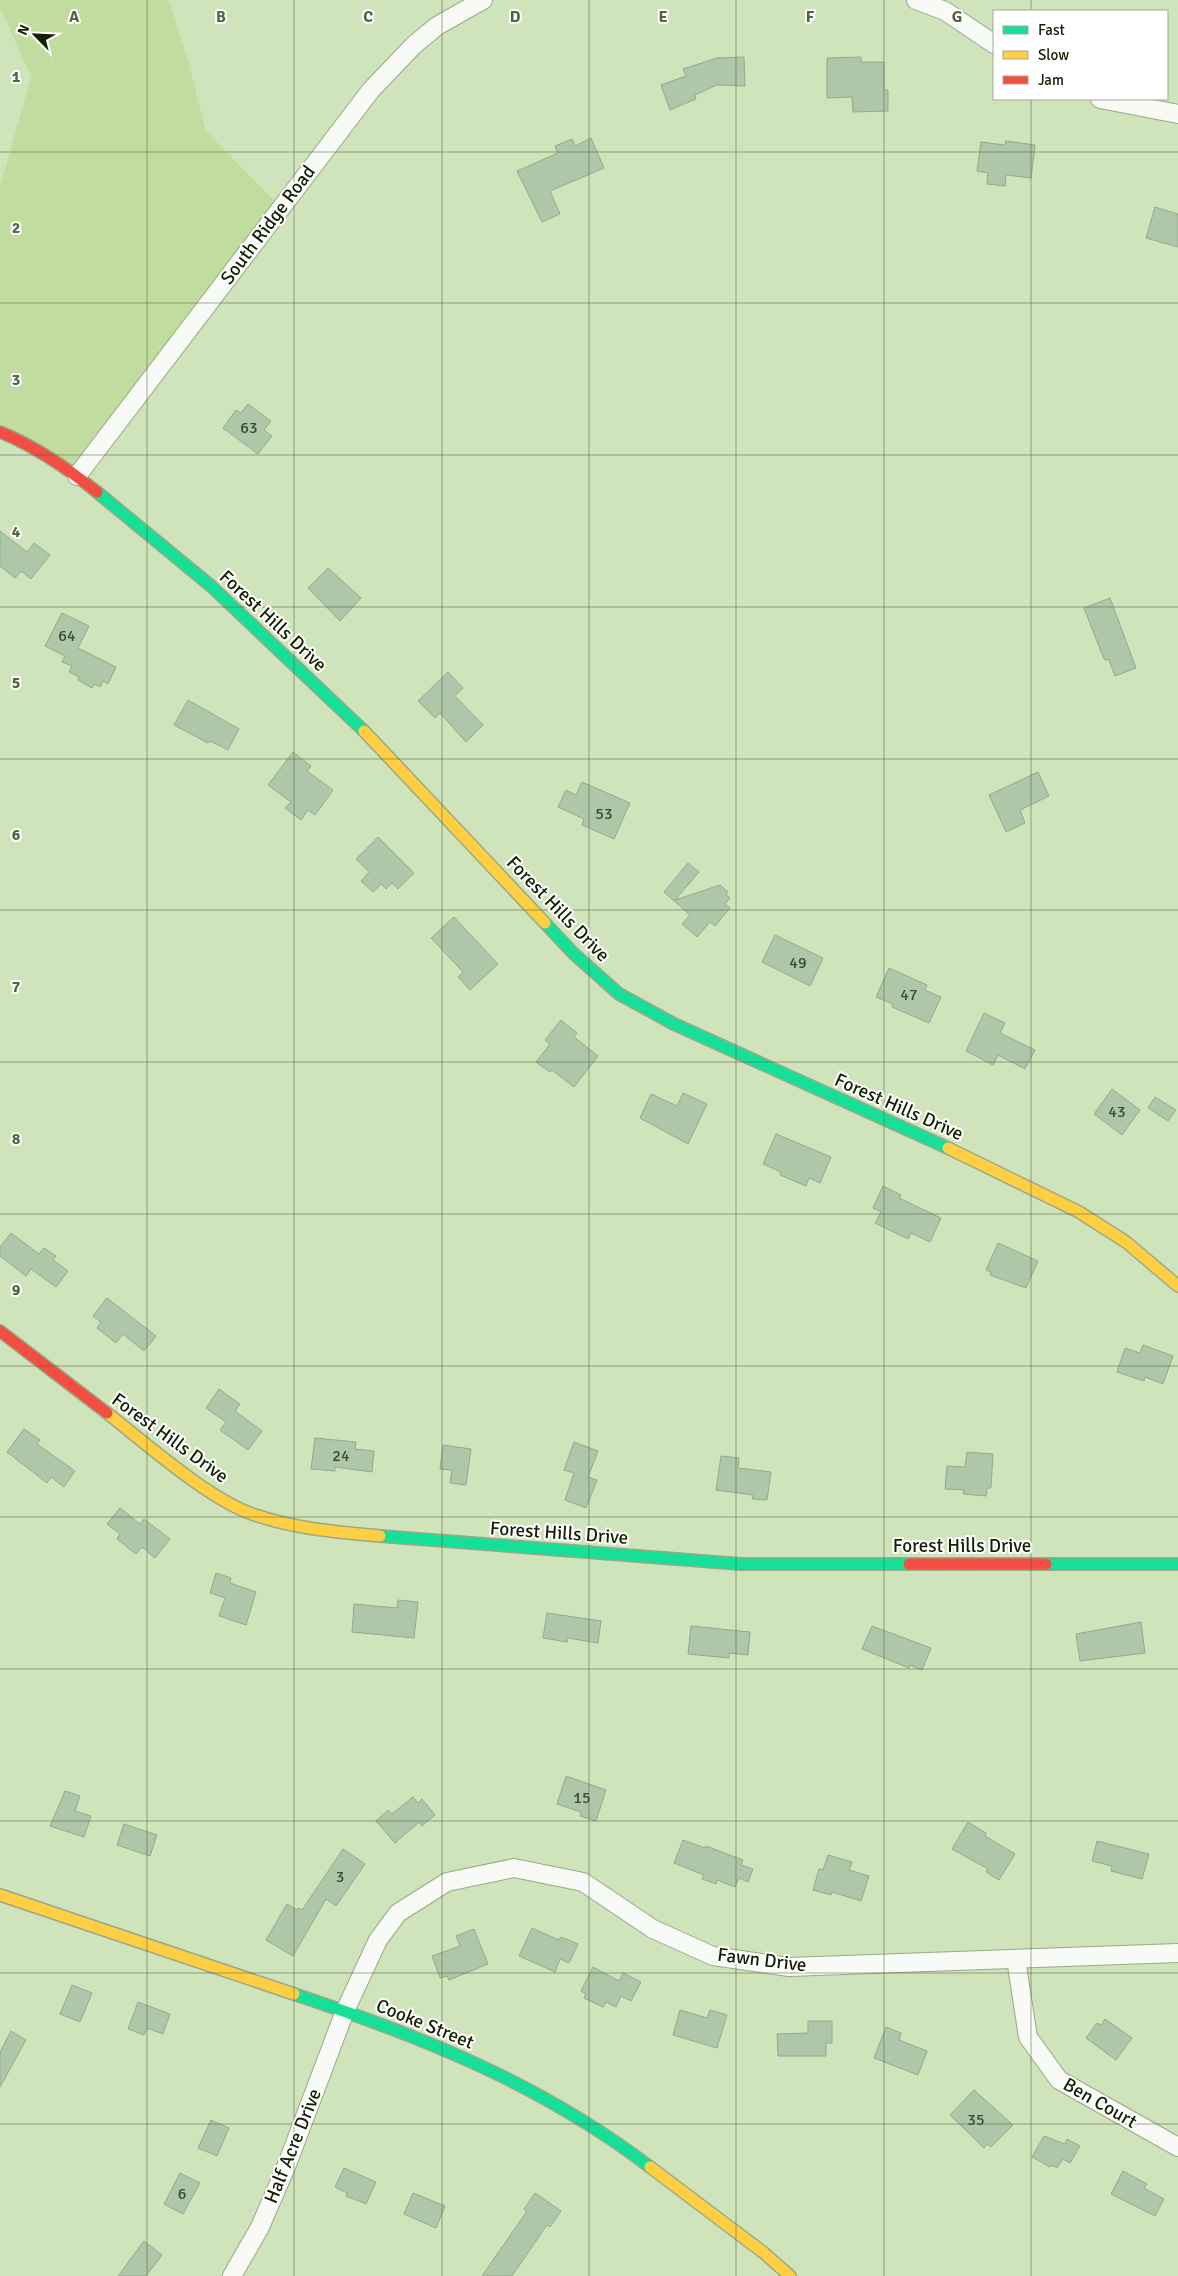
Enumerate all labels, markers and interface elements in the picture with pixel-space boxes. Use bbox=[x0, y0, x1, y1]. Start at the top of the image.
text: A bbox=[69, 7, 80, 27]
text: B bbox=[216, 7, 226, 27]
text: C bbox=[363, 7, 373, 27]
text: D bbox=[510, 7, 521, 27]
text: E bbox=[658, 7, 668, 27]
text: F bbox=[806, 7, 815, 27]
text: G bbox=[952, 7, 962, 27]
north arrow bbox=[10, 10, 60, 60]
legend bbox=[993, 10, 1168, 100]
text: Fast bbox=[1038, 21, 1065, 39]
text: N bbox=[14, 22, 33, 38]
text: Slow bbox=[1038, 46, 1069, 64]
text: 1 bbox=[12, 67, 21, 87]
text: Jam bbox=[1038, 71, 1064, 89]
street label: South Ridge Road bbox=[215, 161, 321, 289]
text: 2 bbox=[12, 218, 20, 238]
text: 3 bbox=[12, 370, 20, 390]
house number: 63 bbox=[240, 418, 258, 438]
text: 4 bbox=[12, 522, 21, 542]
street label: Forest Hills Drive bbox=[214, 565, 332, 677]
house number: 64 bbox=[58, 626, 76, 646]
text: 5 bbox=[12, 673, 20, 693]
house number: 53 bbox=[595, 804, 613, 824]
text: 6 bbox=[12, 825, 21, 845]
street label: Forest Hills Drive bbox=[501, 851, 615, 967]
house number: 49 bbox=[789, 953, 807, 973]
text: 7 bbox=[12, 977, 21, 997]
house number: 47 bbox=[900, 985, 918, 1005]
street label: Forest Hills Drive bbox=[831, 1068, 967, 1146]
house number: 43 bbox=[1108, 1102, 1126, 1122]
text: 8 bbox=[12, 1129, 21, 1149]
text: 9 bbox=[12, 1280, 21, 1300]
street label: Forest Hills Drive bbox=[107, 1388, 233, 1488]
house number: 24 bbox=[332, 1446, 350, 1466]
street label: Forest Hills Drive bbox=[489, 1516, 629, 1550]
street label: Forest Hills Drive bbox=[893, 1534, 1031, 1558]
house number: 15 bbox=[573, 1788, 591, 1808]
house number: 3 bbox=[336, 1867, 344, 1887]
street label: Fawn Drive bbox=[716, 1943, 808, 1977]
street label: Cooke Street bbox=[373, 1993, 478, 2055]
street label: Ben Court bbox=[1059, 2072, 1141, 2134]
street label: Half Acre Drive bbox=[259, 2085, 327, 2207]
house number: 35 bbox=[967, 2110, 985, 2130]
house number: 6 bbox=[178, 2184, 186, 2204]

